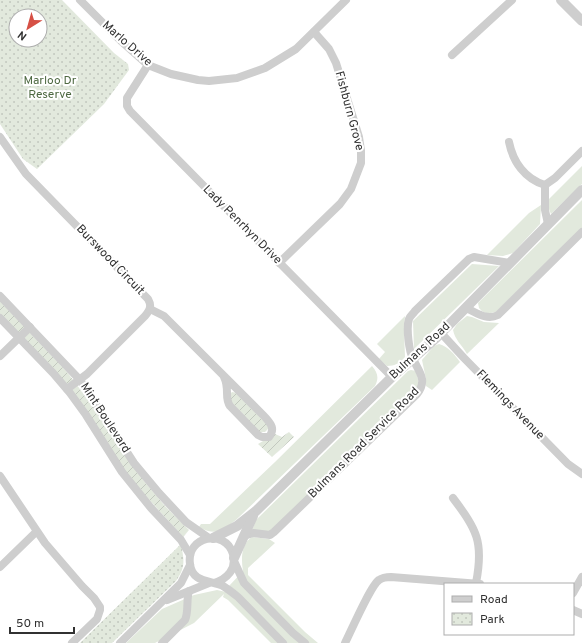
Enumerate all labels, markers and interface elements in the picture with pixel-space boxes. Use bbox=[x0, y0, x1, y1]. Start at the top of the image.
north arrow bbox=[8, 8, 48, 48]
street label: Marlo Drive bbox=[99, 18, 155, 70]
text: N bbox=[15, 27, 30, 43]
street label: Fishburn Grove bbox=[331, 69, 367, 153]
park label: Marloo Dr Reserve bbox=[24, 73, 77, 103]
street label: Lady Penrhyn Drive bbox=[199, 182, 285, 268]
street label: Burswood Circuit bbox=[72, 221, 148, 299]
street label: Bulmans Road bbox=[386, 319, 454, 383]
street label: Flemings Avenue bbox=[472, 367, 548, 443]
street label: Mint Boulevard bbox=[76, 380, 134, 456]
street label: Bulmans Road Service Road bbox=[305, 384, 423, 502]
legend bbox=[444, 583, 574, 635]
text: Road bbox=[480, 592, 508, 608]
scale bar bbox=[10, 609, 74, 635]
text: Park bbox=[480, 612, 505, 628]
text: 50 m bbox=[16, 616, 44, 632]

